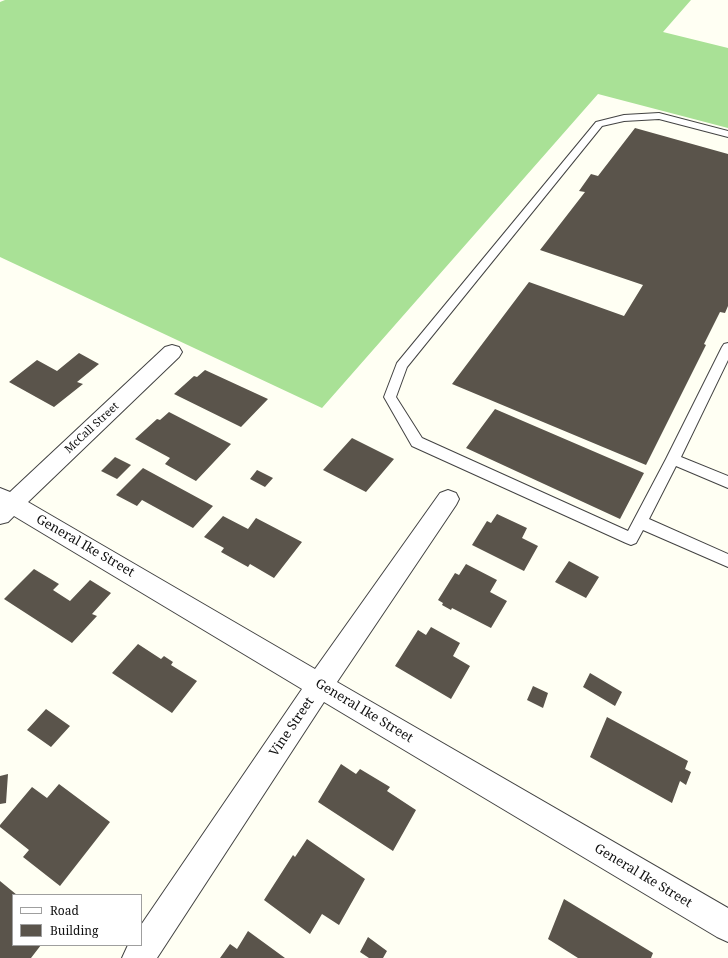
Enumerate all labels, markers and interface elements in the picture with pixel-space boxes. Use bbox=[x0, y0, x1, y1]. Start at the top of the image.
street label: McCall Street bbox=[62, 400, 122, 456]
street label: General Ike Street bbox=[33, 512, 137, 580]
street label: General Ike Street bbox=[312, 676, 416, 746]
street label: Vine Street bbox=[267, 694, 317, 760]
street label: General Ike Street bbox=[591, 841, 695, 911]
legend bbox=[12, 894, 142, 946]
text: Road bbox=[50, 902, 79, 919]
text: Building bbox=[50, 922, 98, 939]

